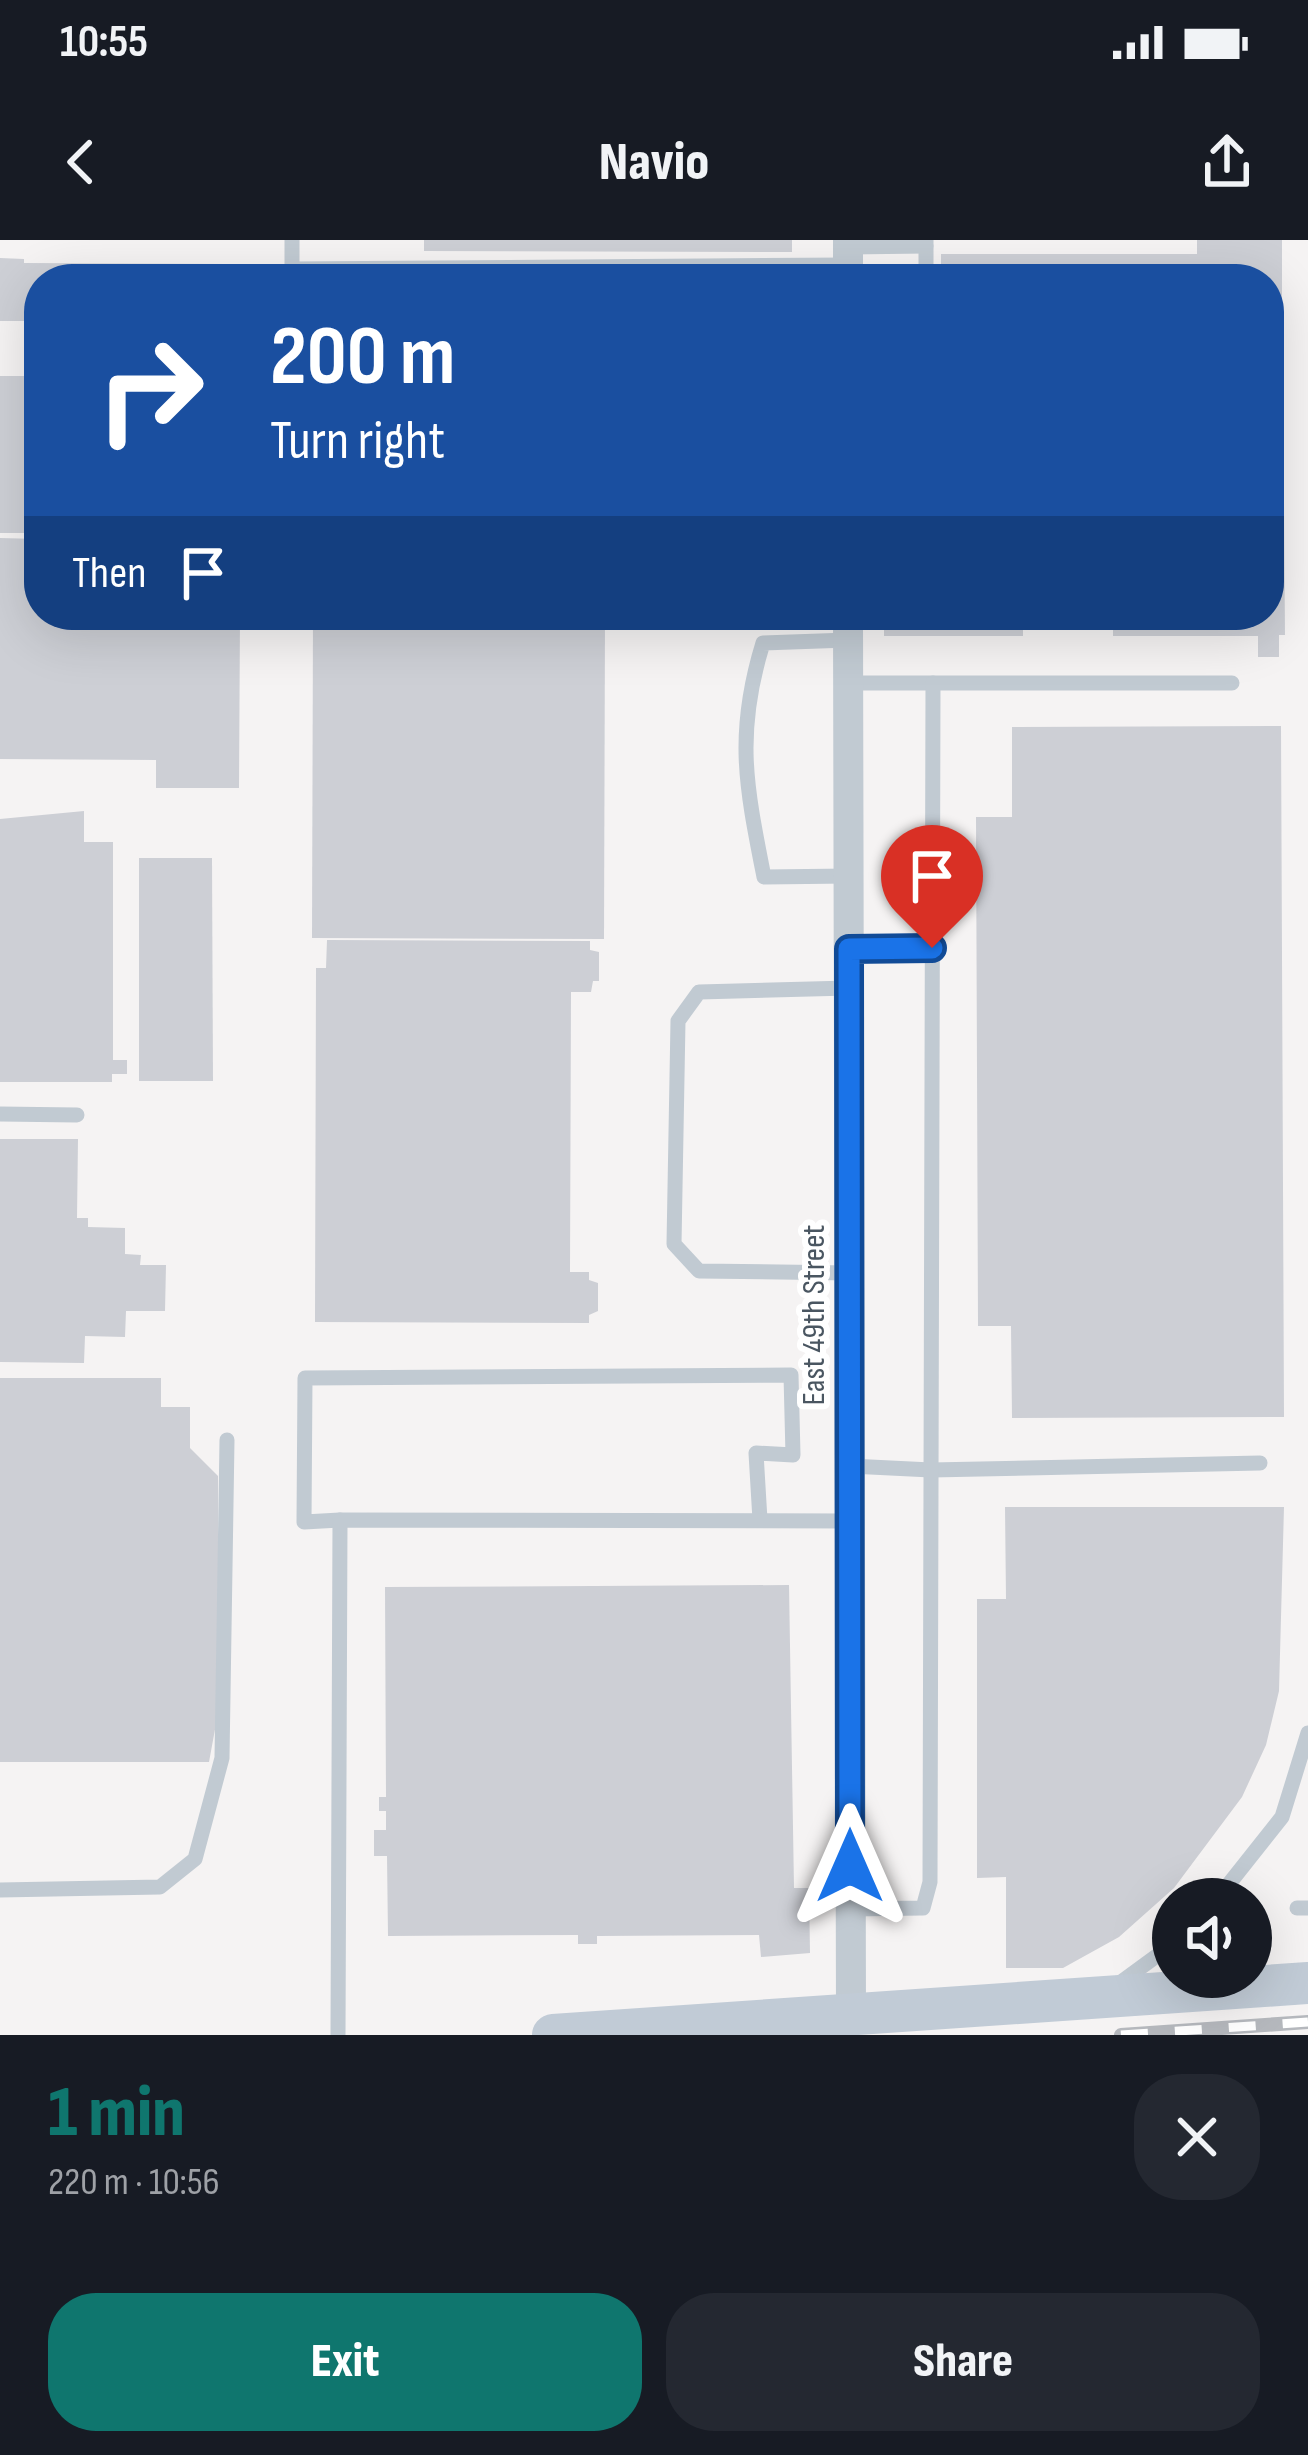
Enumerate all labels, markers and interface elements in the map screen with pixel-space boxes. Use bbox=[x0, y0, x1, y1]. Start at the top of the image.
text: 10:55 bbox=[60, 15, 148, 70]
icon: back bbox=[48, 129, 114, 195]
icon: share bbox=[1194, 129, 1260, 195]
text: Navio bbox=[599, 130, 709, 195]
text: 200 m bbox=[270, 307, 456, 408]
icon: right bbox=[72, 312, 228, 468]
text: Turn right bbox=[270, 409, 445, 474]
icon: arrive bbox=[170, 540, 236, 606]
text: Then bbox=[72, 546, 146, 601]
pin bbox=[881, 825, 983, 948]
icon: arrive bbox=[899, 843, 965, 909]
street label: East 49th Street bbox=[794, 1225, 834, 1405]
position arrow bbox=[787, 1803, 913, 1929]
map controls bbox=[1152, 1878, 1272, 1998]
button: sound bbox=[1152, 1878, 1272, 1998]
text: 1 min bbox=[48, 2070, 185, 2157]
button: close bbox=[1134, 2074, 1260, 2200]
text: 220 m · 10:56 bbox=[48, 2159, 220, 2206]
button: Exit bbox=[48, 2293, 642, 2431]
button: Share bbox=[666, 2293, 1260, 2431]

